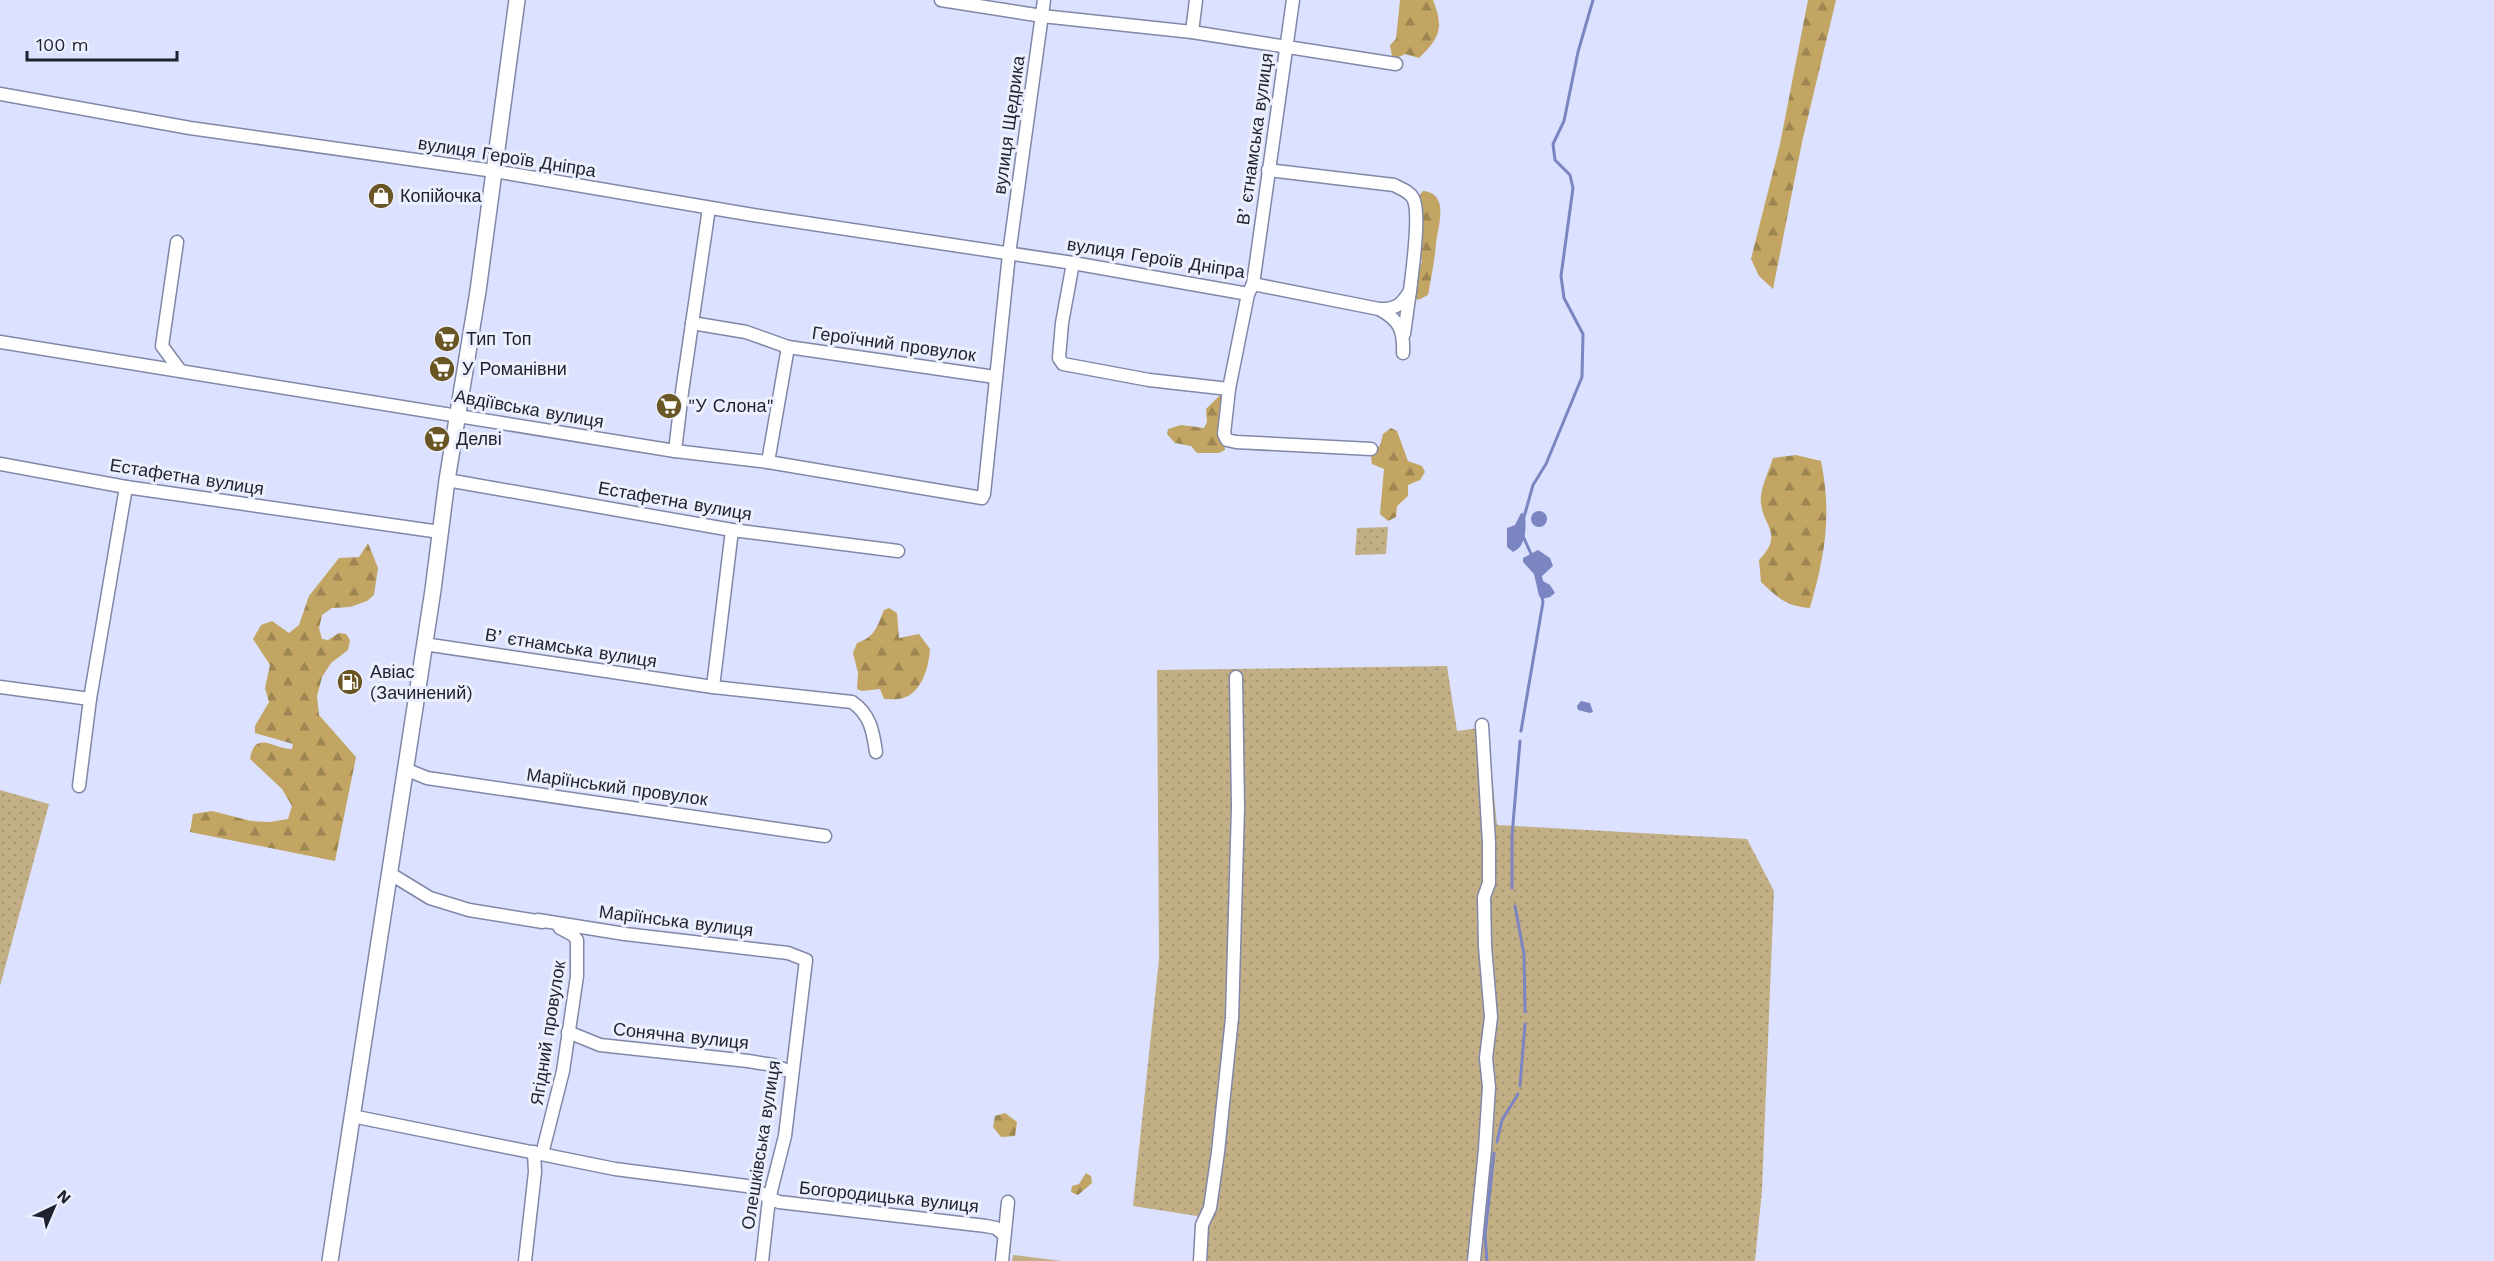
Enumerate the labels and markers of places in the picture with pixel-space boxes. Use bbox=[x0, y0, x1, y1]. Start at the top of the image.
shop icon: Копійочка bbox=[366, 181, 396, 211]
place label: Копійочка bbox=[400, 185, 483, 206]
supermarket icon: Тип Топ bbox=[432, 324, 462, 354]
place label: Тип Топ bbox=[466, 328, 532, 349]
supermarket icon: У Романівни bbox=[427, 354, 457, 384]
place label: У Романівни bbox=[462, 358, 567, 379]
supermarket icon: "У Слона" bbox=[654, 391, 684, 421]
place label: "У Слона" bbox=[688, 395, 774, 416]
supermarket icon: Делві bbox=[422, 424, 452, 454]
place label: Делві bbox=[456, 428, 502, 449]
place label: Авіас (Зачинений) bbox=[370, 661, 473, 703]
fuel station icon: Авіас (Зачинений) bbox=[335, 667, 365, 697]

